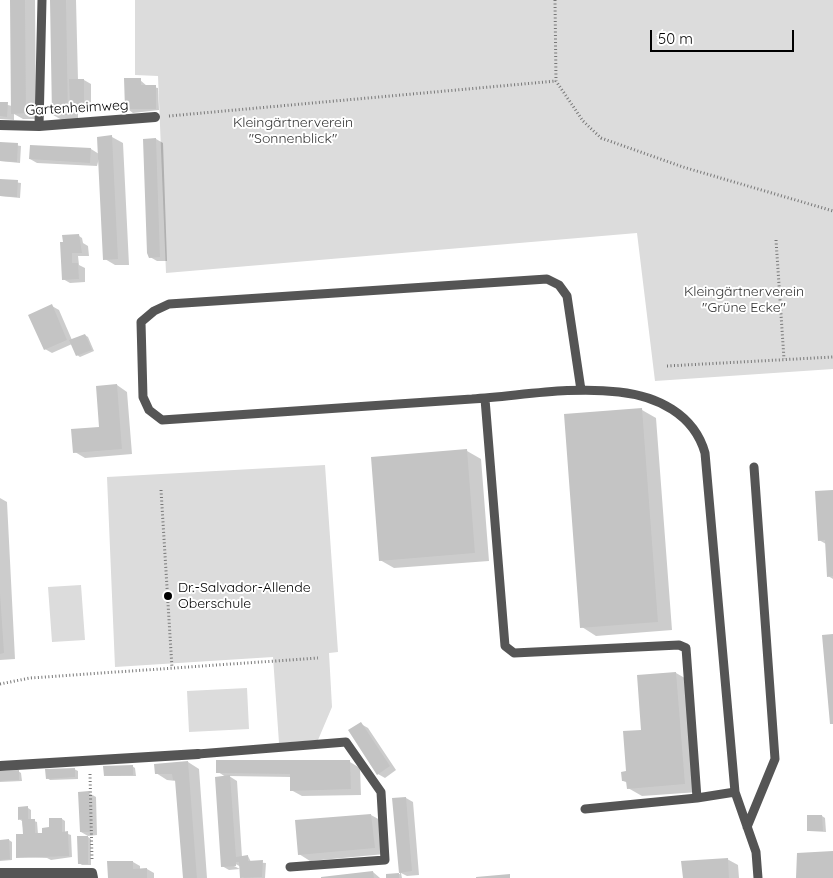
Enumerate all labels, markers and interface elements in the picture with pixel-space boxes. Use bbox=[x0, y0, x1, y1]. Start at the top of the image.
scale bar bbox=[653, 20, 797, 52]
text: 50 m bbox=[658, 29, 693, 48]
street label: Gartenheimweg bbox=[25, 97, 129, 119]
park label: Kleingärtnerverein "Sonnenblick" bbox=[233, 115, 353, 148]
park label: Kleingärtnerverein "Grüne Ecke" bbox=[684, 284, 804, 316]
place label: Dr.-Salvador-Allende Oberschule bbox=[178, 580, 311, 612]
marker: Dr.-Salvador-Allende Oberschule bbox=[162, 590, 174, 602]

